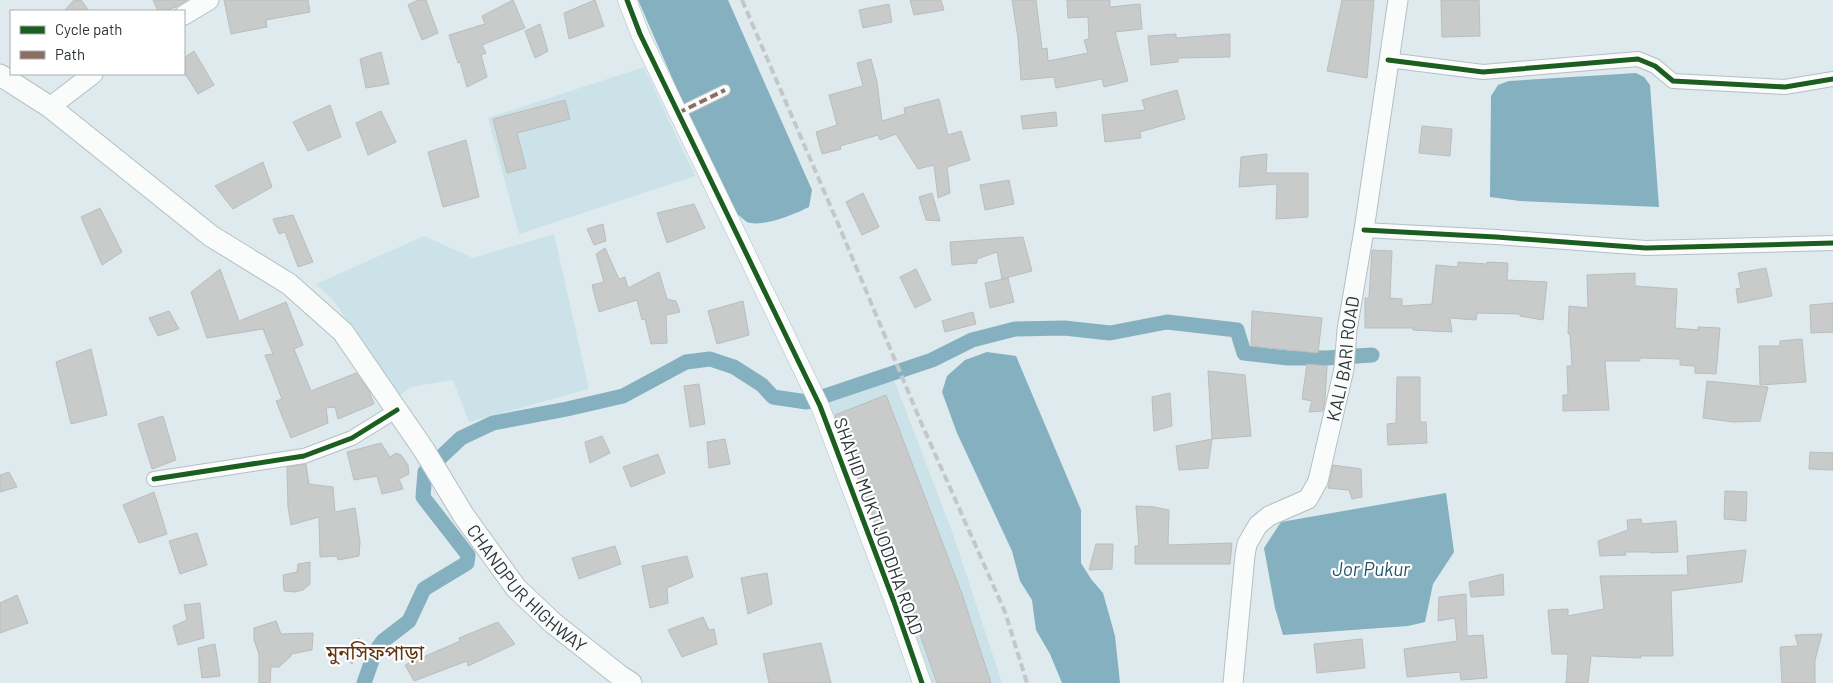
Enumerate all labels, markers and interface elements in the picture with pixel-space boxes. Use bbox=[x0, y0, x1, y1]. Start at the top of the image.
legend bbox=[10, 10, 185, 75]
text: Cycle path bbox=[55, 20, 122, 38]
text: Path bbox=[55, 45, 85, 63]
street label: KALI BARI ROAD bbox=[1321, 295, 1364, 423]
street label: SHAHID MUKTIJODDHA ROAD bbox=[829, 414, 929, 638]
street label: CHANDPUR HIGHWAY bbox=[462, 520, 591, 656]
water label: Jor Pukur bbox=[1332, 557, 1411, 580]
district label: মুনসিফপাড়া bbox=[325, 640, 425, 665]

